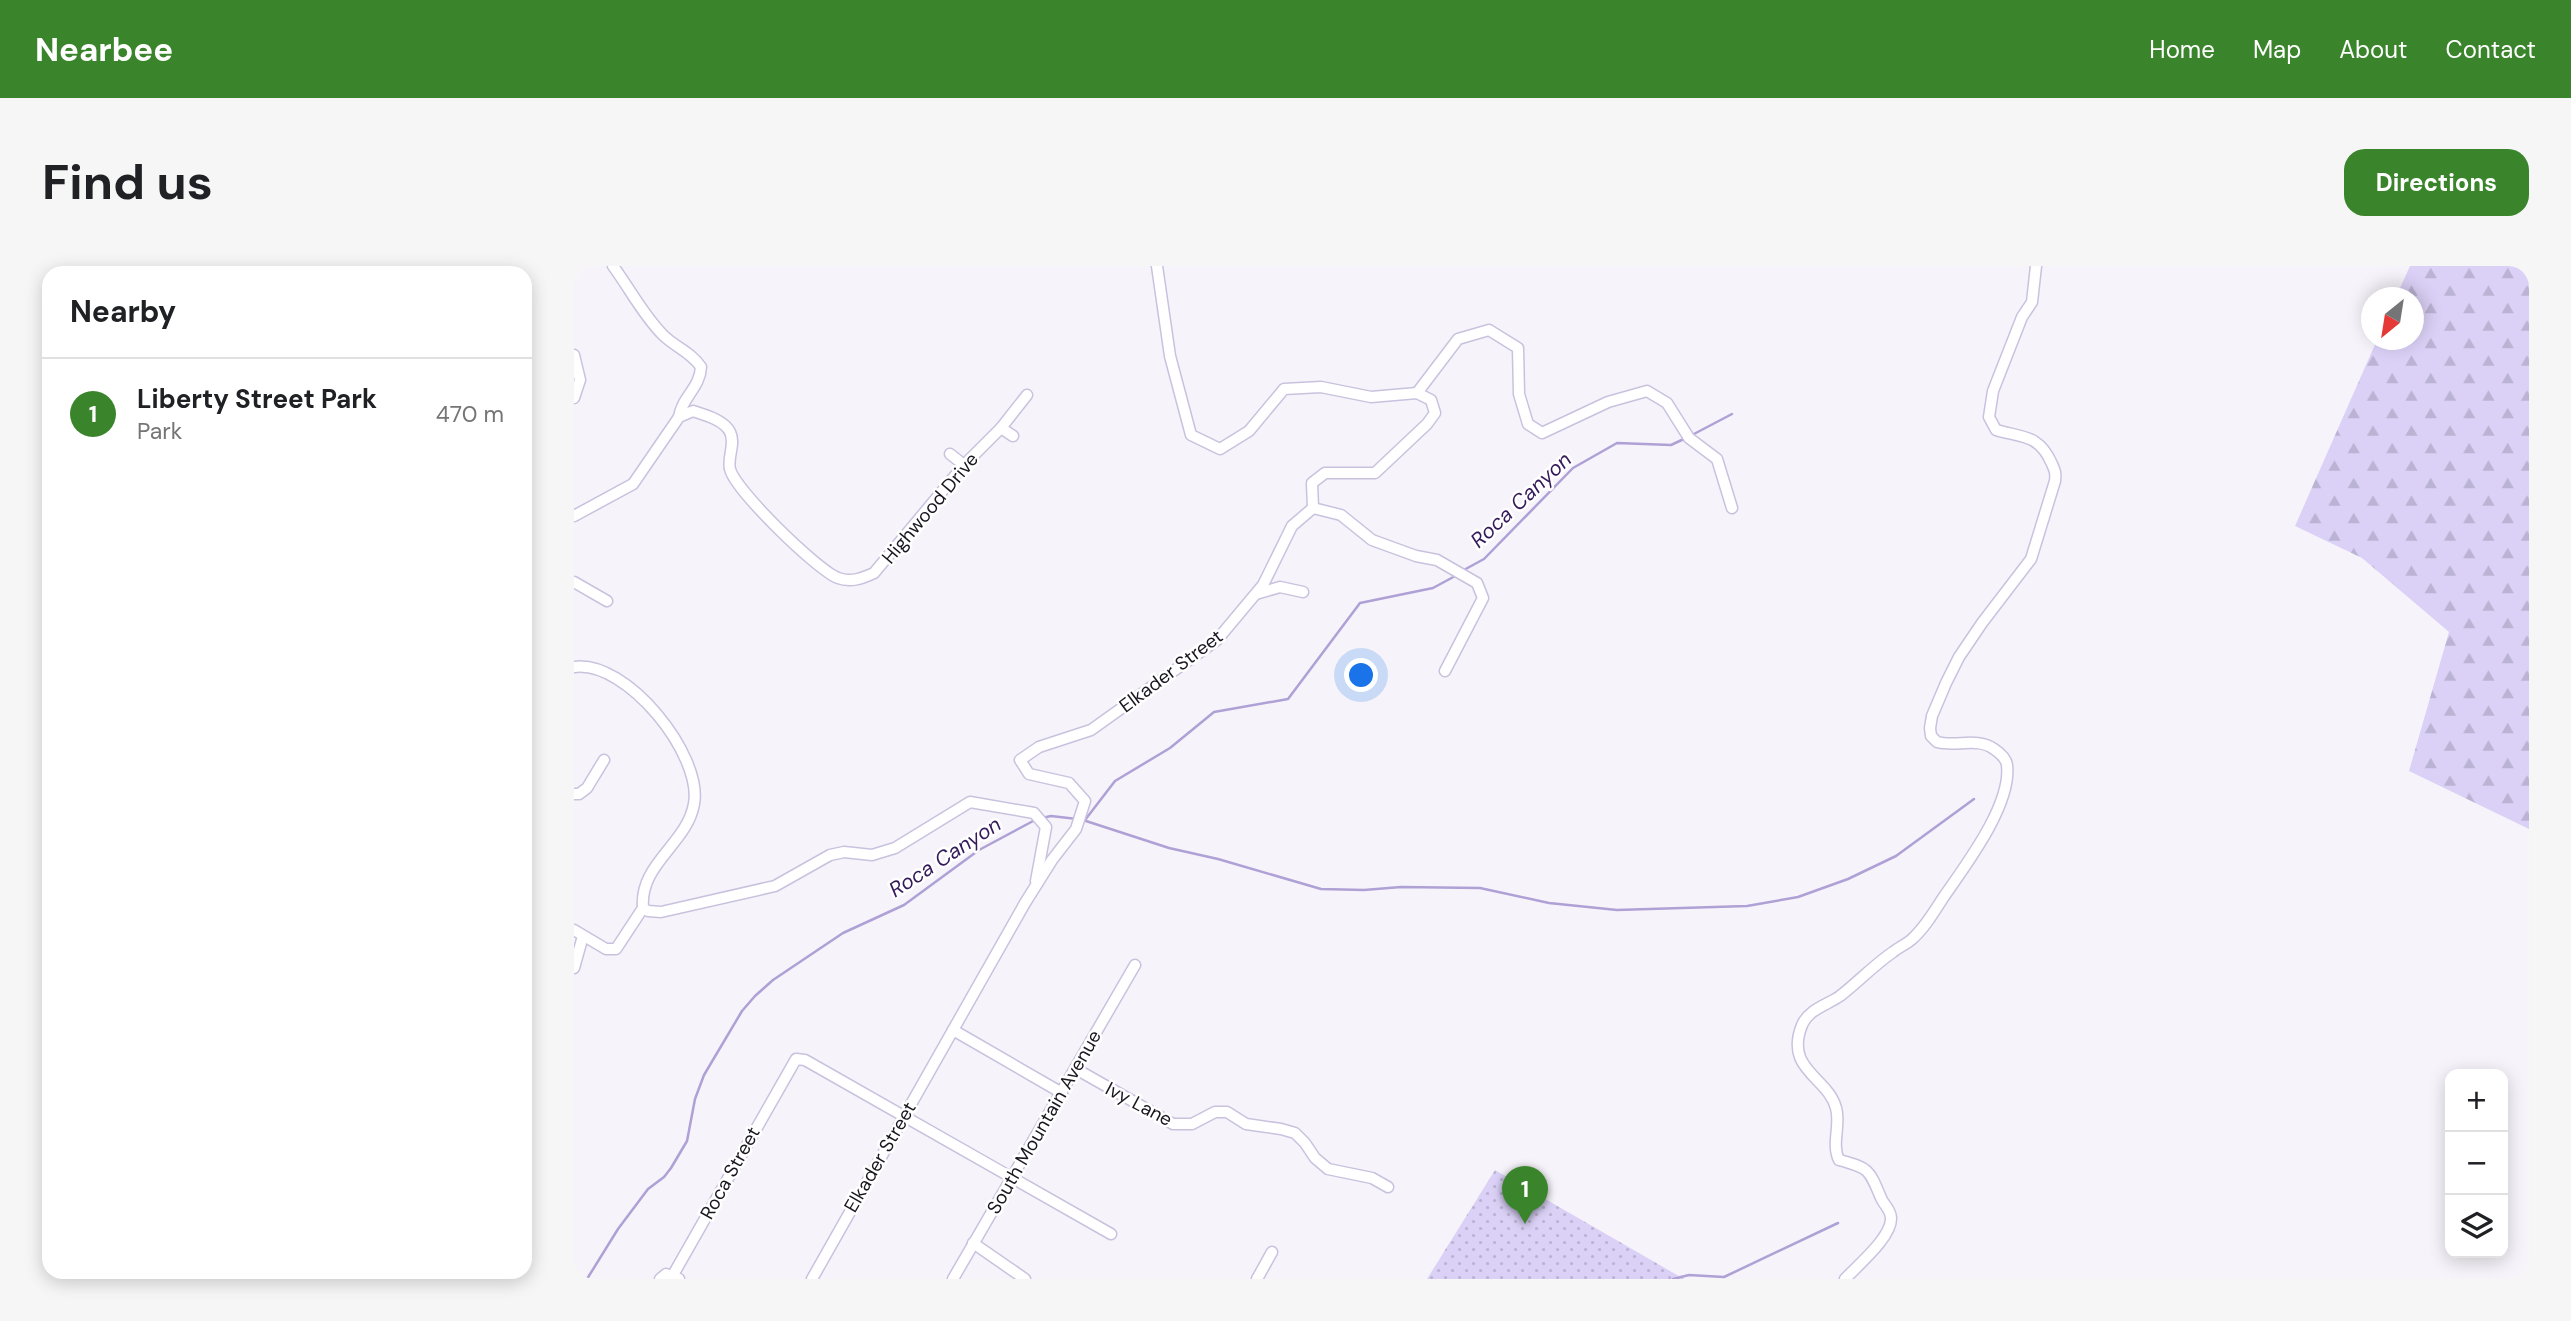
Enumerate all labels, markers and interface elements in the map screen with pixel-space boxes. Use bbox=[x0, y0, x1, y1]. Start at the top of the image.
text: Nearbee bbox=[35, 28, 173, 71]
text: Home bbox=[2149, 34, 2215, 65]
text: Map bbox=[2253, 34, 2301, 65]
text: About bbox=[2339, 34, 2408, 65]
text: Contact bbox=[2446, 34, 2536, 65]
button: Directions bbox=[2344, 149, 2529, 216]
text: Find us bbox=[42, 150, 213, 214]
north arrow bbox=[2361, 287, 2424, 350]
text: Nearby bbox=[70, 292, 176, 331]
text: Liberty Street Park bbox=[137, 382, 377, 416]
text: 1 bbox=[89, 399, 97, 429]
text: 470 m bbox=[436, 399, 504, 429]
text: Park bbox=[137, 416, 182, 446]
water label: Roca Canyon bbox=[1464, 446, 1578, 554]
street label: Highwood Drive bbox=[876, 447, 984, 569]
street label: Elkader Street bbox=[1114, 624, 1228, 718]
your location bbox=[1344, 658, 1378, 692]
water label: Roca Canyon bbox=[883, 810, 1007, 904]
street label: South Mountain Avenue bbox=[981, 1025, 1107, 1219]
map controls bbox=[2445, 1069, 2508, 1258]
button: + bbox=[2445, 1069, 2508, 1132]
street label: Ivy Lane bbox=[1101, 1076, 1177, 1132]
street label: Elkader Street bbox=[838, 1097, 922, 1217]
street label: Roca Street bbox=[694, 1122, 766, 1224]
button: − bbox=[2445, 1132, 2508, 1195]
pin: 1 bbox=[1502, 1166, 1548, 1224]
button: layers bbox=[2445, 1195, 2508, 1258]

